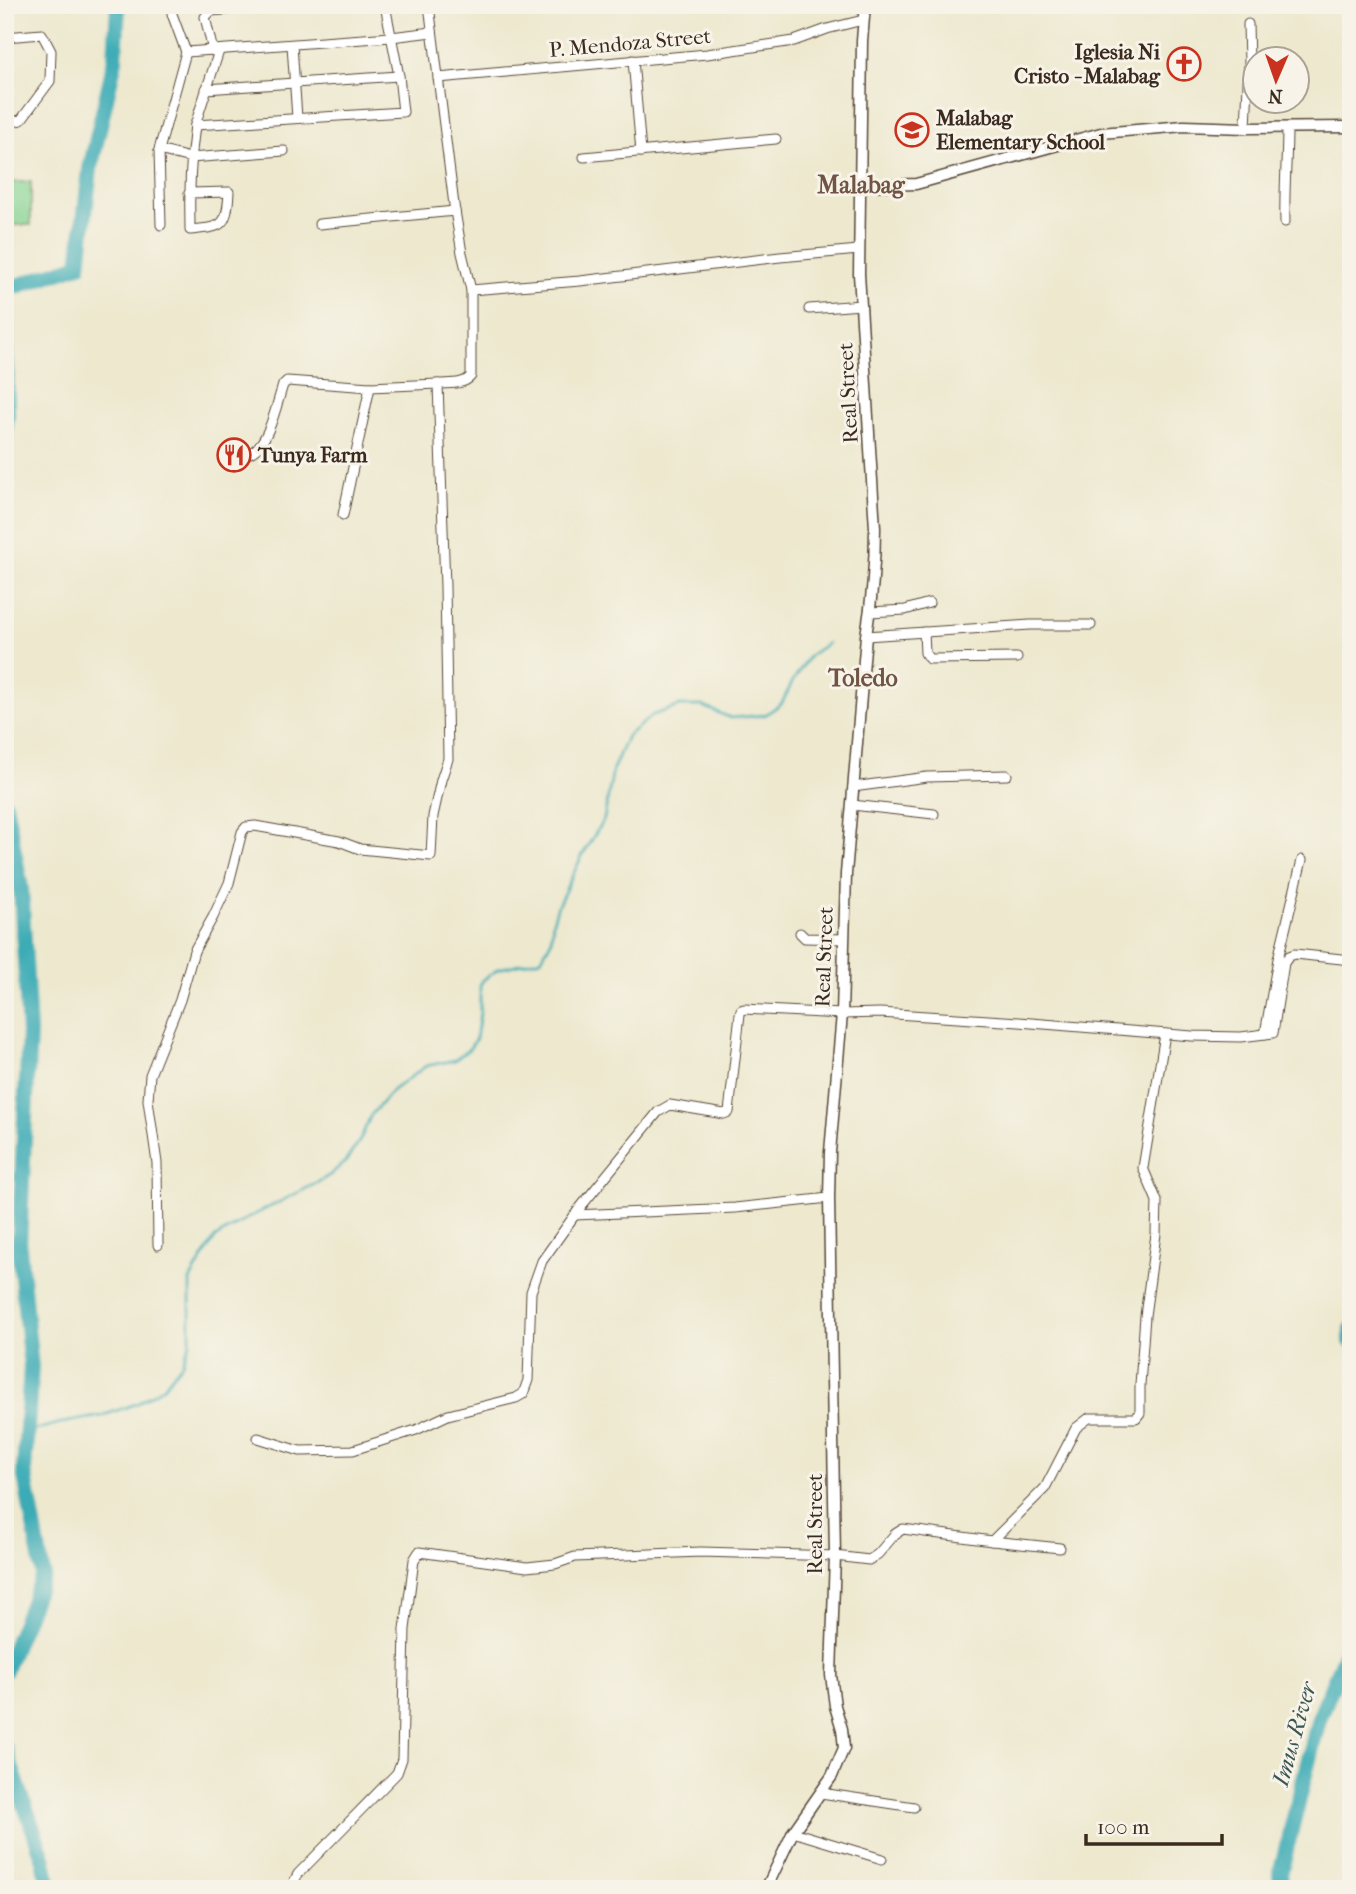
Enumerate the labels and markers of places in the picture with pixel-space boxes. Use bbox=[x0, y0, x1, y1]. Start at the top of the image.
place label: Iglesia Ni Cristo - Malabag bbox=[1014, 40, 1161, 88]
church icon: Iglesia Ni Cristo - Malabag bbox=[1165, 45, 1203, 83]
place label: Malabag Elementary School bbox=[935, 106, 1105, 154]
school or university icon: Malabag Elementary School bbox=[893, 111, 931, 149]
restaurant icon: Tunya Farm bbox=[215, 436, 253, 474]
place label: Tunya Farm bbox=[257, 443, 368, 467]

